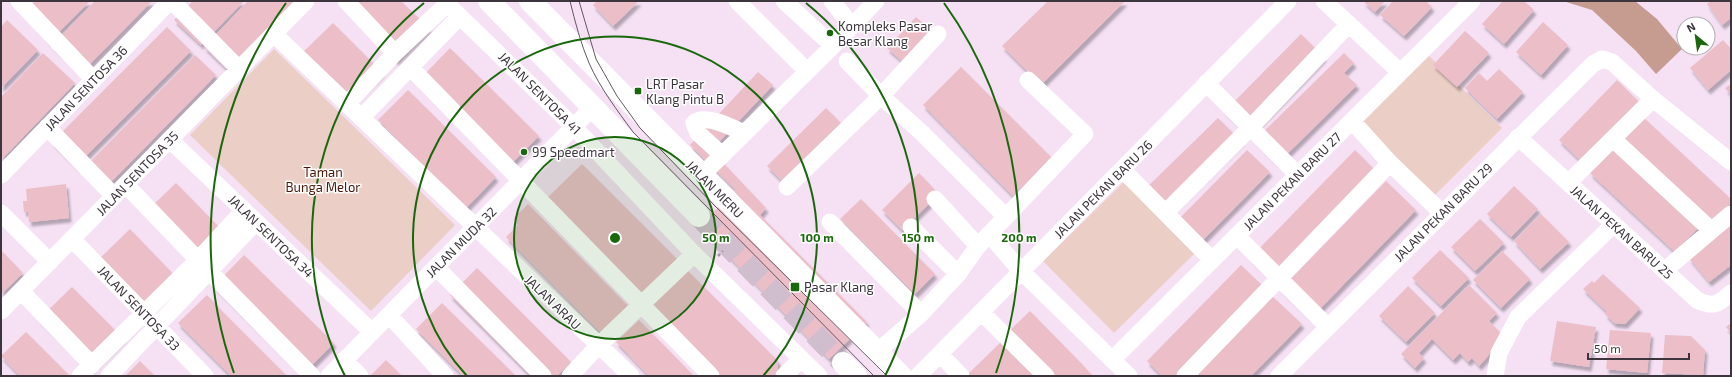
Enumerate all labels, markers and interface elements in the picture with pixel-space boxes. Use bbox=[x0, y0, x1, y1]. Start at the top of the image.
north arrow bbox=[1676, 16, 1716, 56]
place label: Kompleks Pasar Besar Klang bbox=[838, 18, 933, 49]
text: N bbox=[1684, 19, 1698, 34]
marker: Kompleks Pasar Besar Klang bbox=[825, 28, 835, 38]
street label: JALAN SENTOSA 36 bbox=[41, 42, 131, 134]
street label: JALAN SENTOSA 41 bbox=[495, 48, 585, 138]
place label: LRT Pasar Klang Pintu B bbox=[646, 76, 724, 107]
marker: LRT Pasar Klang Pintu B bbox=[633, 86, 643, 96]
street label: JALAN SENTOSA 35 bbox=[93, 127, 181, 219]
street label: JALAN PEKAN BARU 27 bbox=[1240, 128, 1345, 233]
street label: JALAN PEKAN BARU 26 bbox=[1050, 136, 1156, 242]
place label: 99 Speedmart bbox=[532, 144, 615, 160]
marker: 99 Speedmart bbox=[519, 147, 529, 157]
street label: JALAN MERU bbox=[683, 157, 747, 221]
street label: JALAN PEKAN BARU 29 bbox=[1390, 159, 1496, 265]
park label: Taman Bunga Melor bbox=[285, 164, 361, 195]
street label: JALAN PEKAN BARU 25 bbox=[1568, 182, 1676, 282]
street label: JALAN SENTOSA 34 bbox=[225, 191, 317, 281]
street label: JALAN MUDA 32 bbox=[422, 203, 500, 281]
text: 50 m bbox=[702, 230, 730, 244]
text: 100 m bbox=[800, 230, 834, 244]
text: 150 m bbox=[902, 230, 934, 244]
text: 200 m bbox=[1001, 230, 1037, 244]
centre of rings bbox=[608, 231, 622, 245]
street label: JALAN SENTOSA 33 bbox=[94, 262, 184, 354]
street label: JALAN ARAU bbox=[522, 271, 584, 333]
place label: Pasar Klang bbox=[804, 279, 874, 295]
marker: Pasar Klang bbox=[789, 281, 801, 293]
scale bar bbox=[1588, 335, 1689, 361]
text: 50 m bbox=[1594, 341, 1621, 355]

